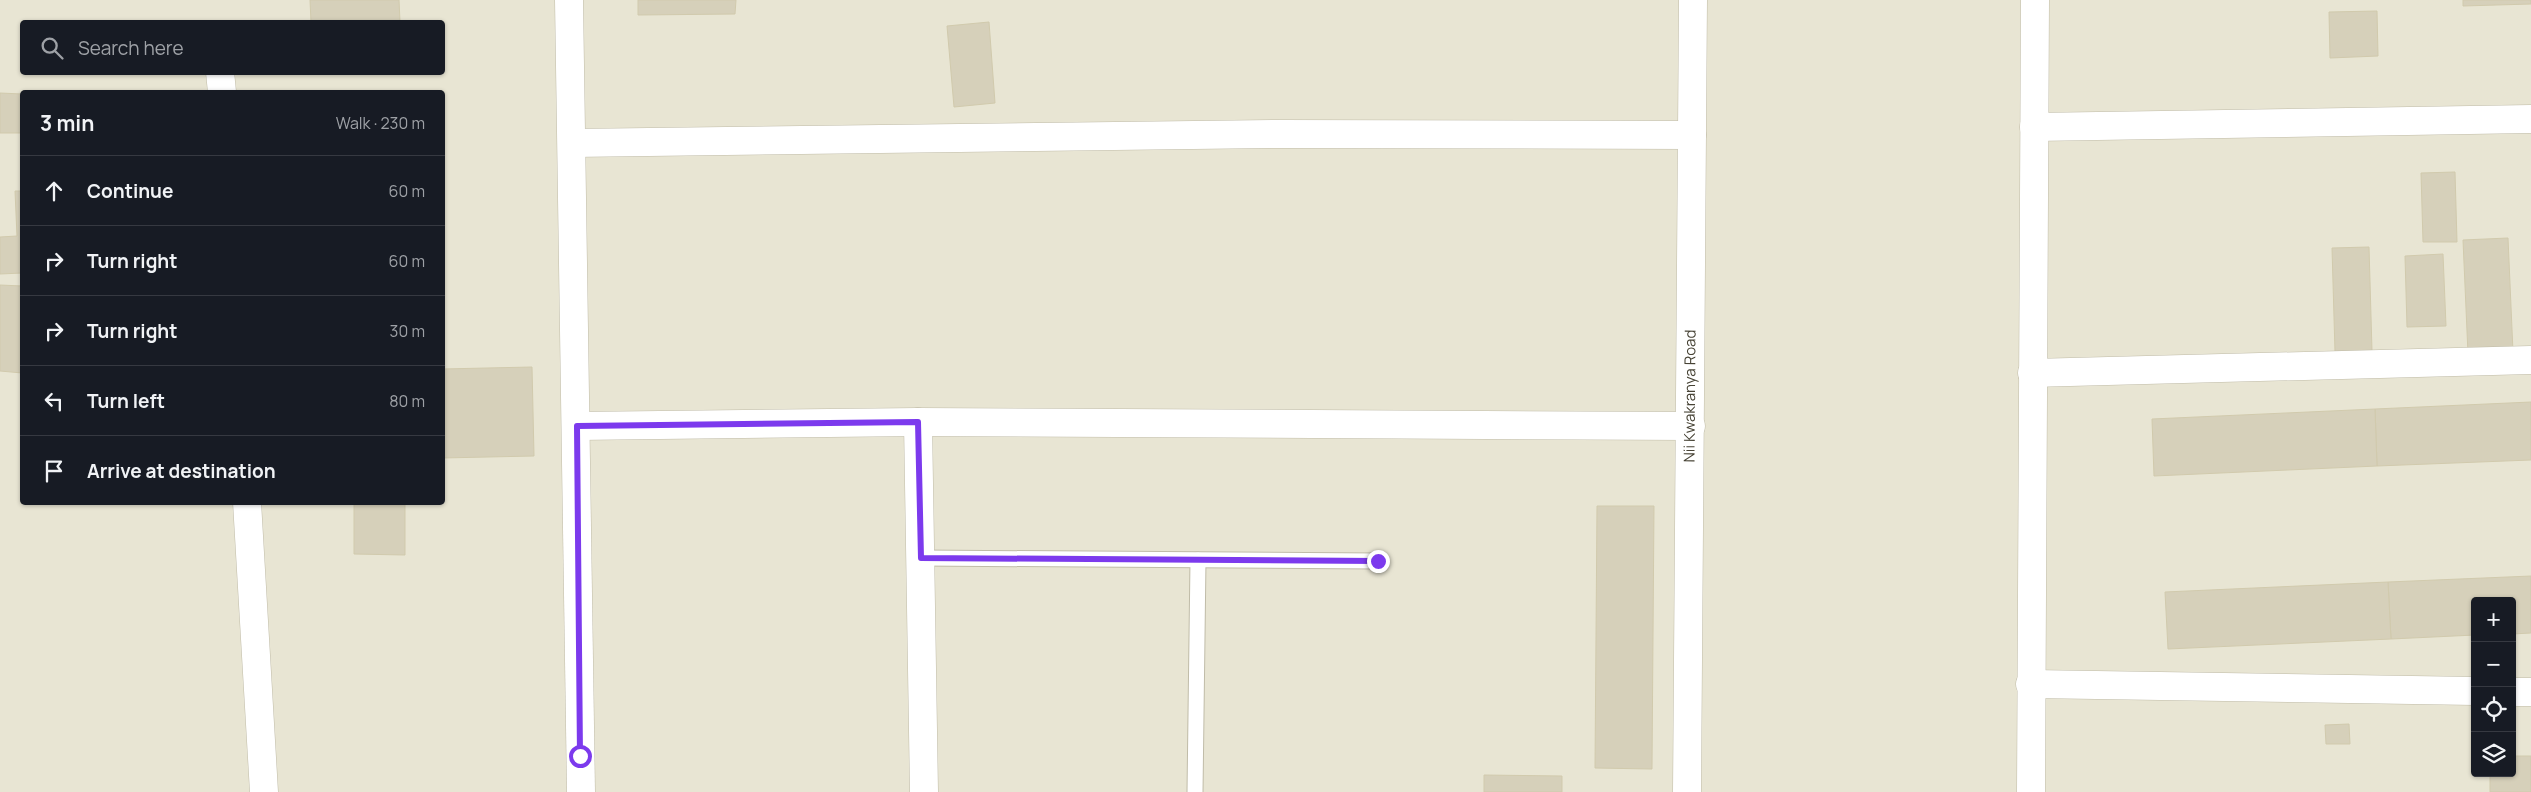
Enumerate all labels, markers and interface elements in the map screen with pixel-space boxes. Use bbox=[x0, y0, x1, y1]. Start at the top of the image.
search box bbox=[20, 20, 445, 75]
icon: search bbox=[38, 34, 66, 62]
text: Search here bbox=[78, 35, 184, 61]
text: 3 min bbox=[40, 109, 94, 137]
text: Walk · 230 m bbox=[336, 112, 425, 134]
icon: ahead bbox=[40, 177, 68, 205]
text: Continue bbox=[87, 178, 173, 204]
text: 60 m bbox=[389, 180, 425, 202]
icon: right bbox=[40, 247, 68, 275]
text: Turn right bbox=[87, 248, 177, 274]
text: 60 m bbox=[389, 250, 425, 272]
icon: right bbox=[40, 317, 68, 345]
text: Turn right bbox=[87, 318, 177, 344]
text: 30 m bbox=[390, 320, 425, 342]
street label: Nii Kwakranya Road bbox=[1678, 330, 1701, 462]
icon: left bbox=[40, 387, 68, 415]
text: Turn left bbox=[87, 388, 165, 414]
text: 80 m bbox=[389, 390, 425, 412]
icon: arrive bbox=[40, 457, 68, 485]
text: Arrive at destination bbox=[87, 458, 276, 484]
route end bbox=[1367, 550, 1390, 573]
map controls bbox=[2471, 597, 2516, 777]
button: + bbox=[2471, 597, 2516, 642]
button: − bbox=[2471, 642, 2516, 687]
button: locate bbox=[2471, 687, 2516, 732]
button: layers bbox=[2471, 732, 2516, 777]
route start bbox=[569, 745, 592, 768]

